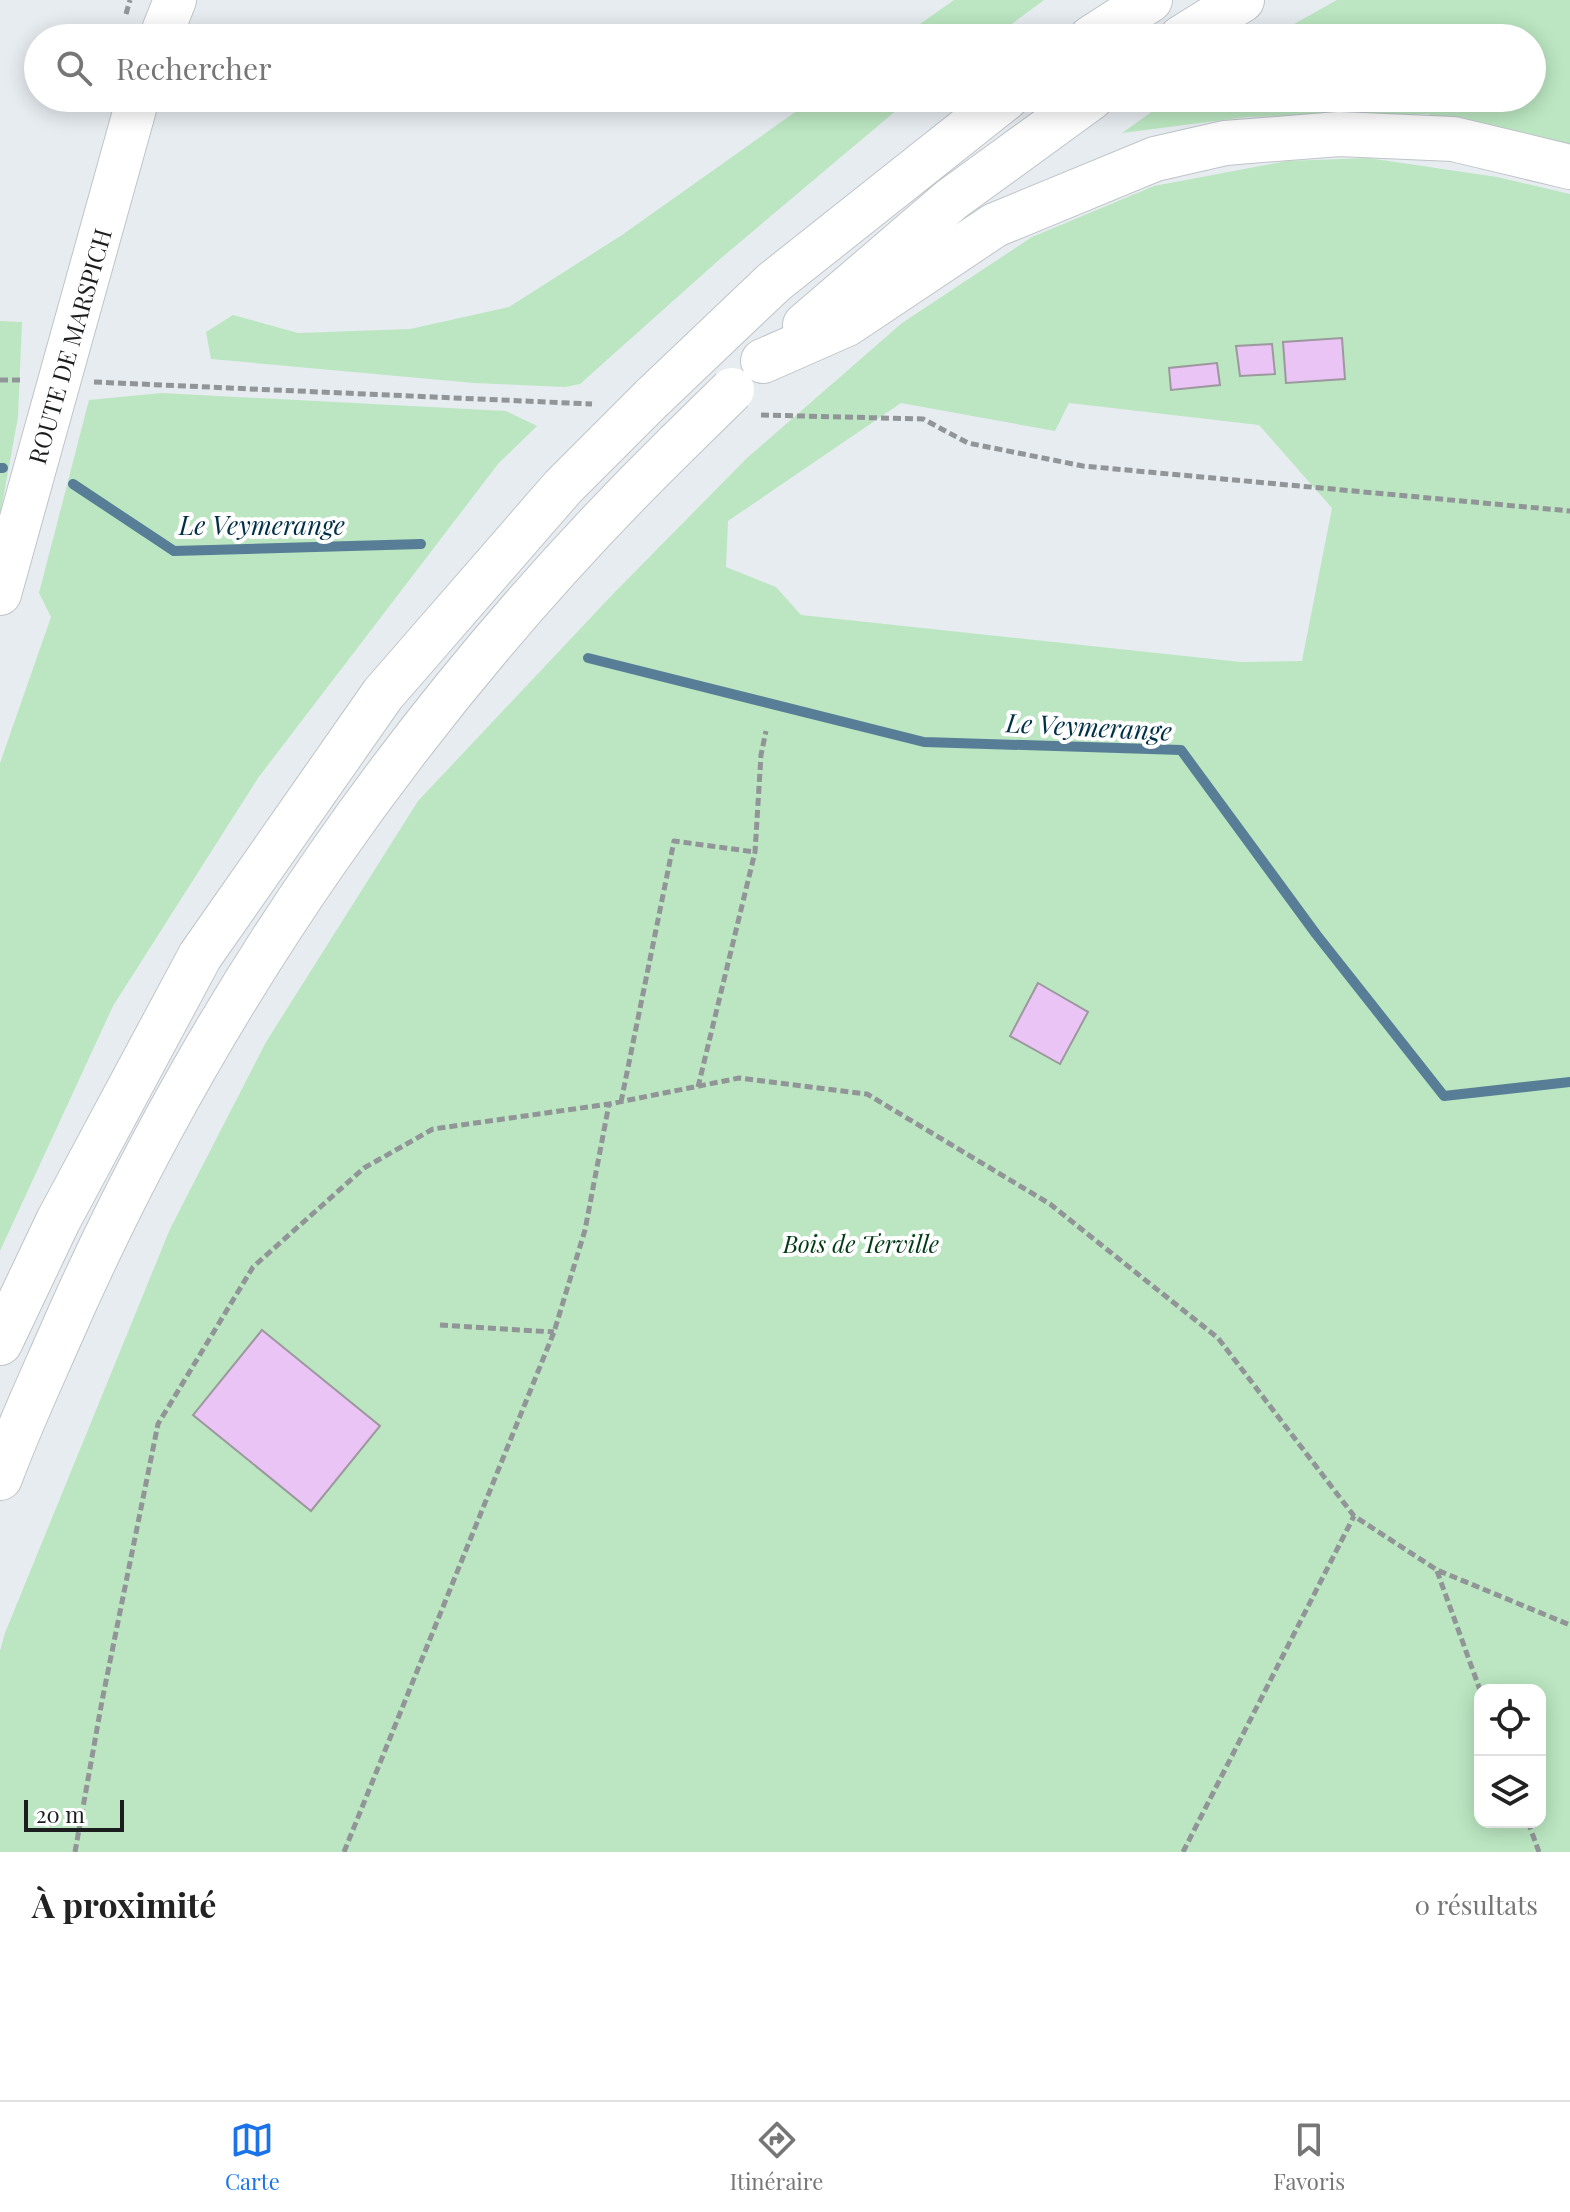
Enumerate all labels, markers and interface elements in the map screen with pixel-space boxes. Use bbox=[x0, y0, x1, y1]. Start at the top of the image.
search box bbox=[24, 24, 1546, 112]
icon: search bbox=[52, 46, 96, 90]
text: Rechercher bbox=[116, 48, 272, 88]
street label: ROUTE DE MARSPICH bbox=[20, 225, 118, 467]
water label: Le Veymerange bbox=[178, 507, 345, 542]
water label: Le Veymerange bbox=[1004, 704, 1173, 748]
park label: Bois de Terville bbox=[782, 1227, 939, 1259]
map controls bbox=[1474, 1684, 1546, 1828]
button: locate bbox=[1474, 1684, 1546, 1756]
button: layers bbox=[1474, 1756, 1546, 1828]
scale bar bbox=[24, 1796, 124, 1832]
text: 20 m bbox=[36, 1799, 85, 1829]
text: À proximité bbox=[32, 1881, 216, 1927]
text: 0 résultats bbox=[1415, 1887, 1538, 1922]
tab: Carte bbox=[225, 2118, 280, 2196]
tab: Itinéraire bbox=[730, 2118, 823, 2196]
tab: Favoris bbox=[1273, 2118, 1345, 2196]

